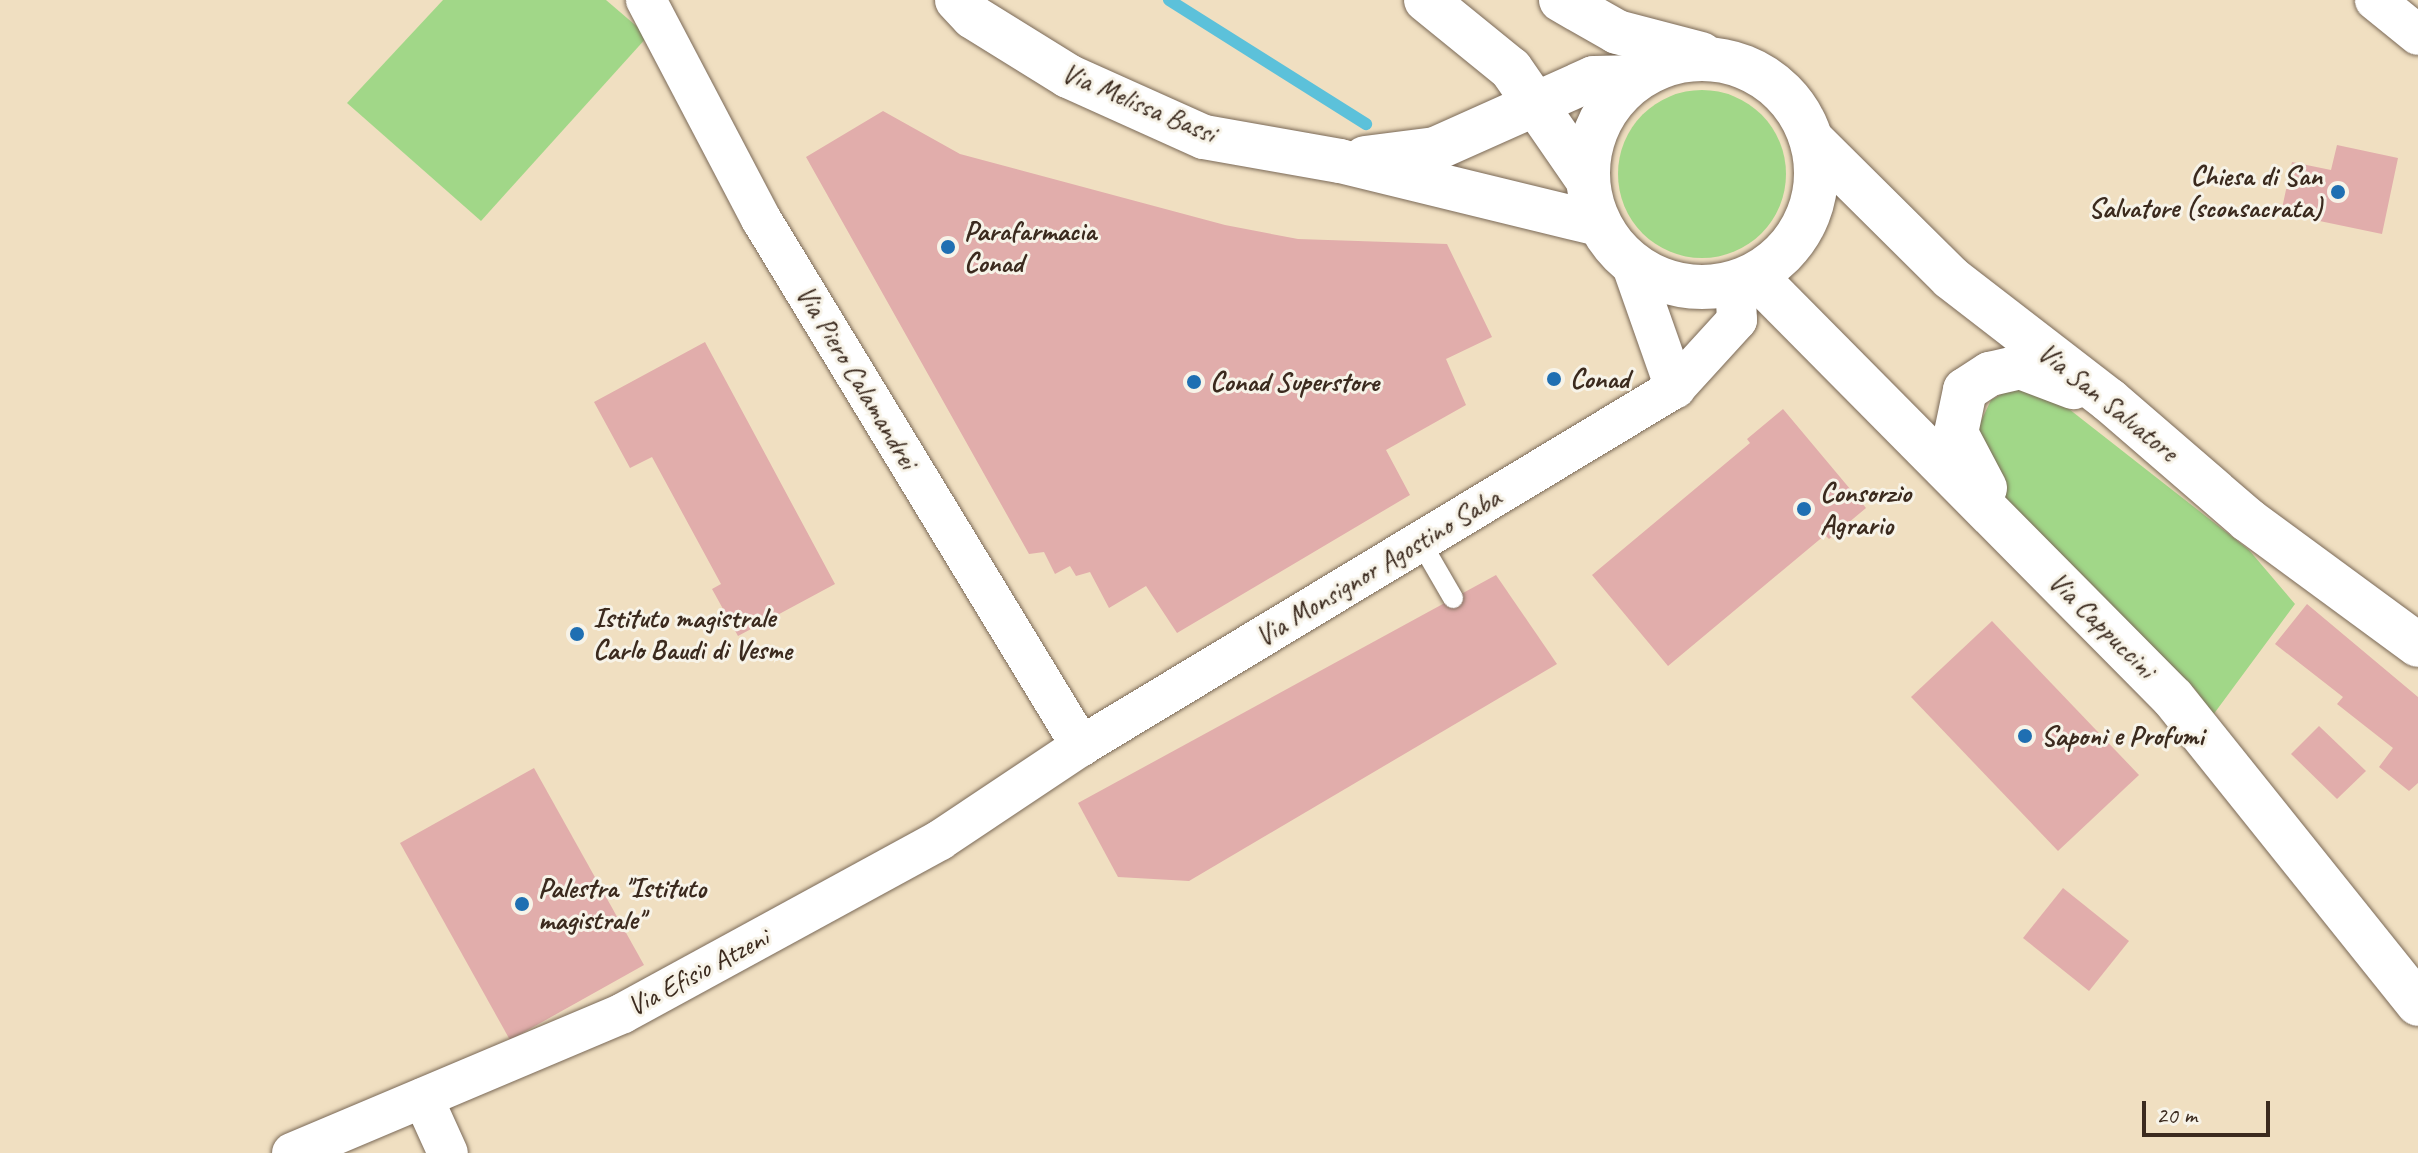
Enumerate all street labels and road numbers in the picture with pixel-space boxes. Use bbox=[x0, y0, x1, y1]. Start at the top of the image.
street label: Via Melissa Bassi bbox=[1057, 55, 1221, 151]
street label: Via Piero Calamandrei bbox=[789, 279, 925, 475]
street label: Via San Salvatore bbox=[2031, 335, 2185, 469]
street label: Via Monsignor Agostino Saba bbox=[1249, 481, 1507, 653]
street label: Via Cappuccini bbox=[2042, 565, 2162, 685]
street label: Via Efisio Atzeni bbox=[622, 921, 774, 1023]

